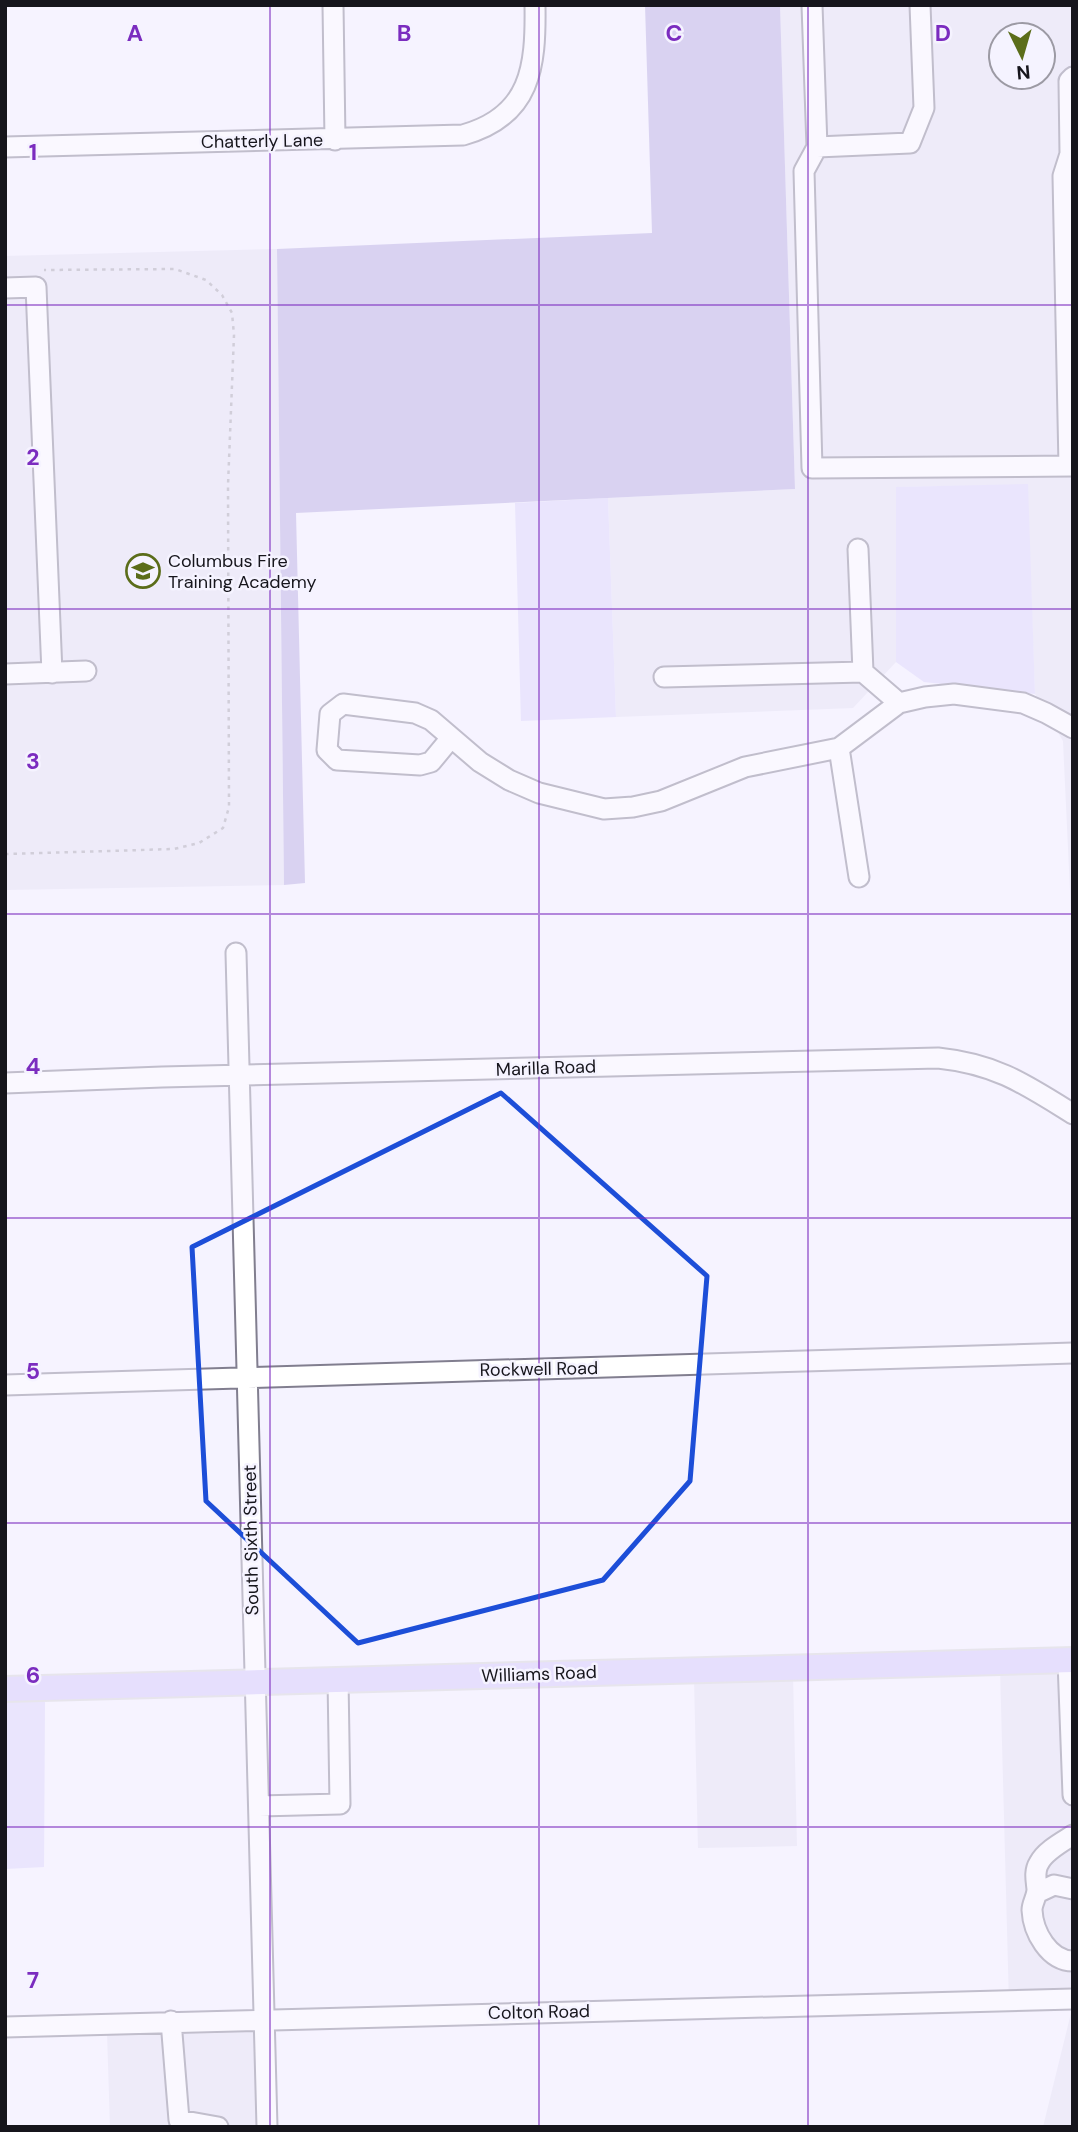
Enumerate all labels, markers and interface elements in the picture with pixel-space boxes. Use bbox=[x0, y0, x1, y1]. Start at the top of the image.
text: A bbox=[127, 18, 143, 48]
text: B bbox=[397, 18, 411, 48]
text: C bbox=[666, 18, 682, 48]
text: D bbox=[935, 18, 951, 48]
north arrow bbox=[987, 21, 1057, 91]
text: N bbox=[1015, 59, 1031, 85]
street label: Chatterly Lane bbox=[201, 128, 323, 154]
text: 1 bbox=[29, 137, 37, 167]
text: 2 bbox=[26, 442, 40, 472]
place label: Columbus Fire Training Academy bbox=[168, 549, 317, 594]
school or university icon: Columbus Fire Training Academy bbox=[124, 552, 162, 590]
text: 3 bbox=[26, 746, 40, 776]
text: 4 bbox=[26, 1051, 41, 1081]
street label: Marilla Road bbox=[495, 1054, 597, 1082]
text: 5 bbox=[26, 1356, 40, 1386]
street label: Rockwell Road bbox=[480, 1356, 598, 1382]
street label: South Sixth Street bbox=[238, 1465, 264, 1615]
text: 6 bbox=[26, 1660, 40, 1690]
street label: Williams Road bbox=[481, 1660, 597, 1688]
text: 7 bbox=[27, 1965, 39, 1995]
street label: Colton Road bbox=[488, 1999, 590, 2025]

